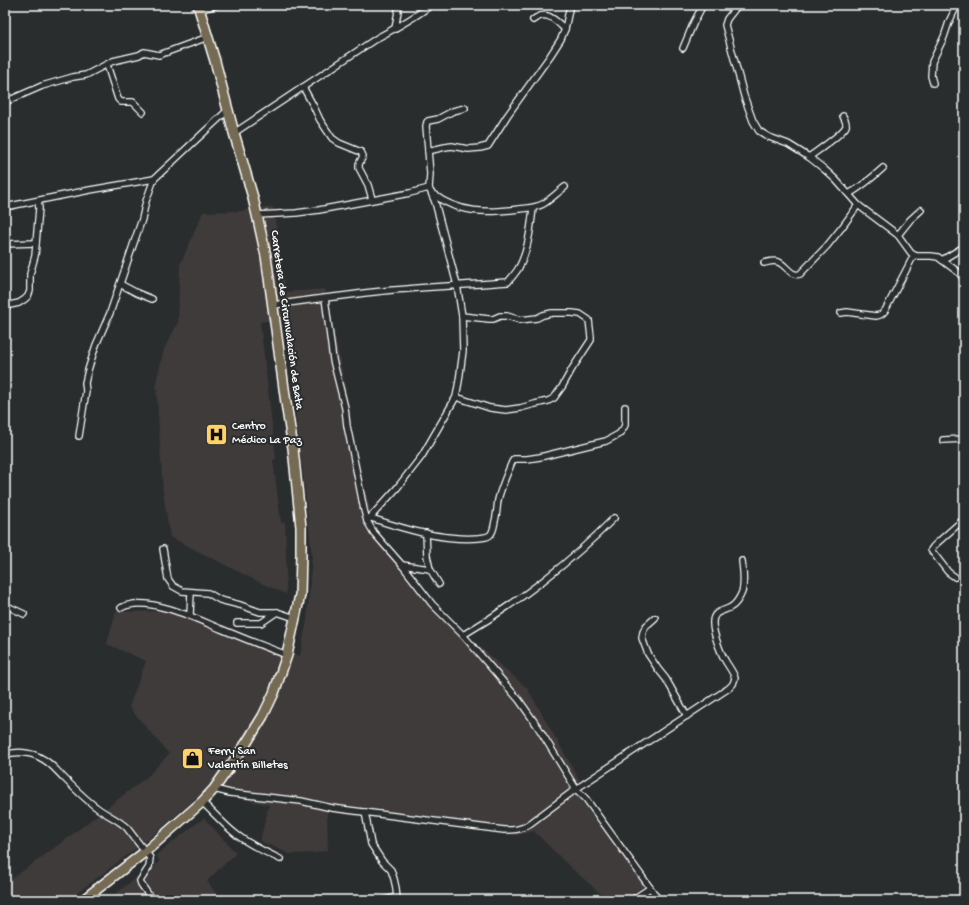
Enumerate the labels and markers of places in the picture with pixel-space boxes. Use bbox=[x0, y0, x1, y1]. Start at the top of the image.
place label: Centro Médico La Paz bbox=[232, 420, 302, 448]
hospital icon: Centro Médico La Paz bbox=[203, 421, 229, 447]
place label: Ferry San Valentín Billetes bbox=[207, 745, 288, 773]
shop icon: Ferry San Valentín Billetes bbox=[180, 746, 206, 772]

